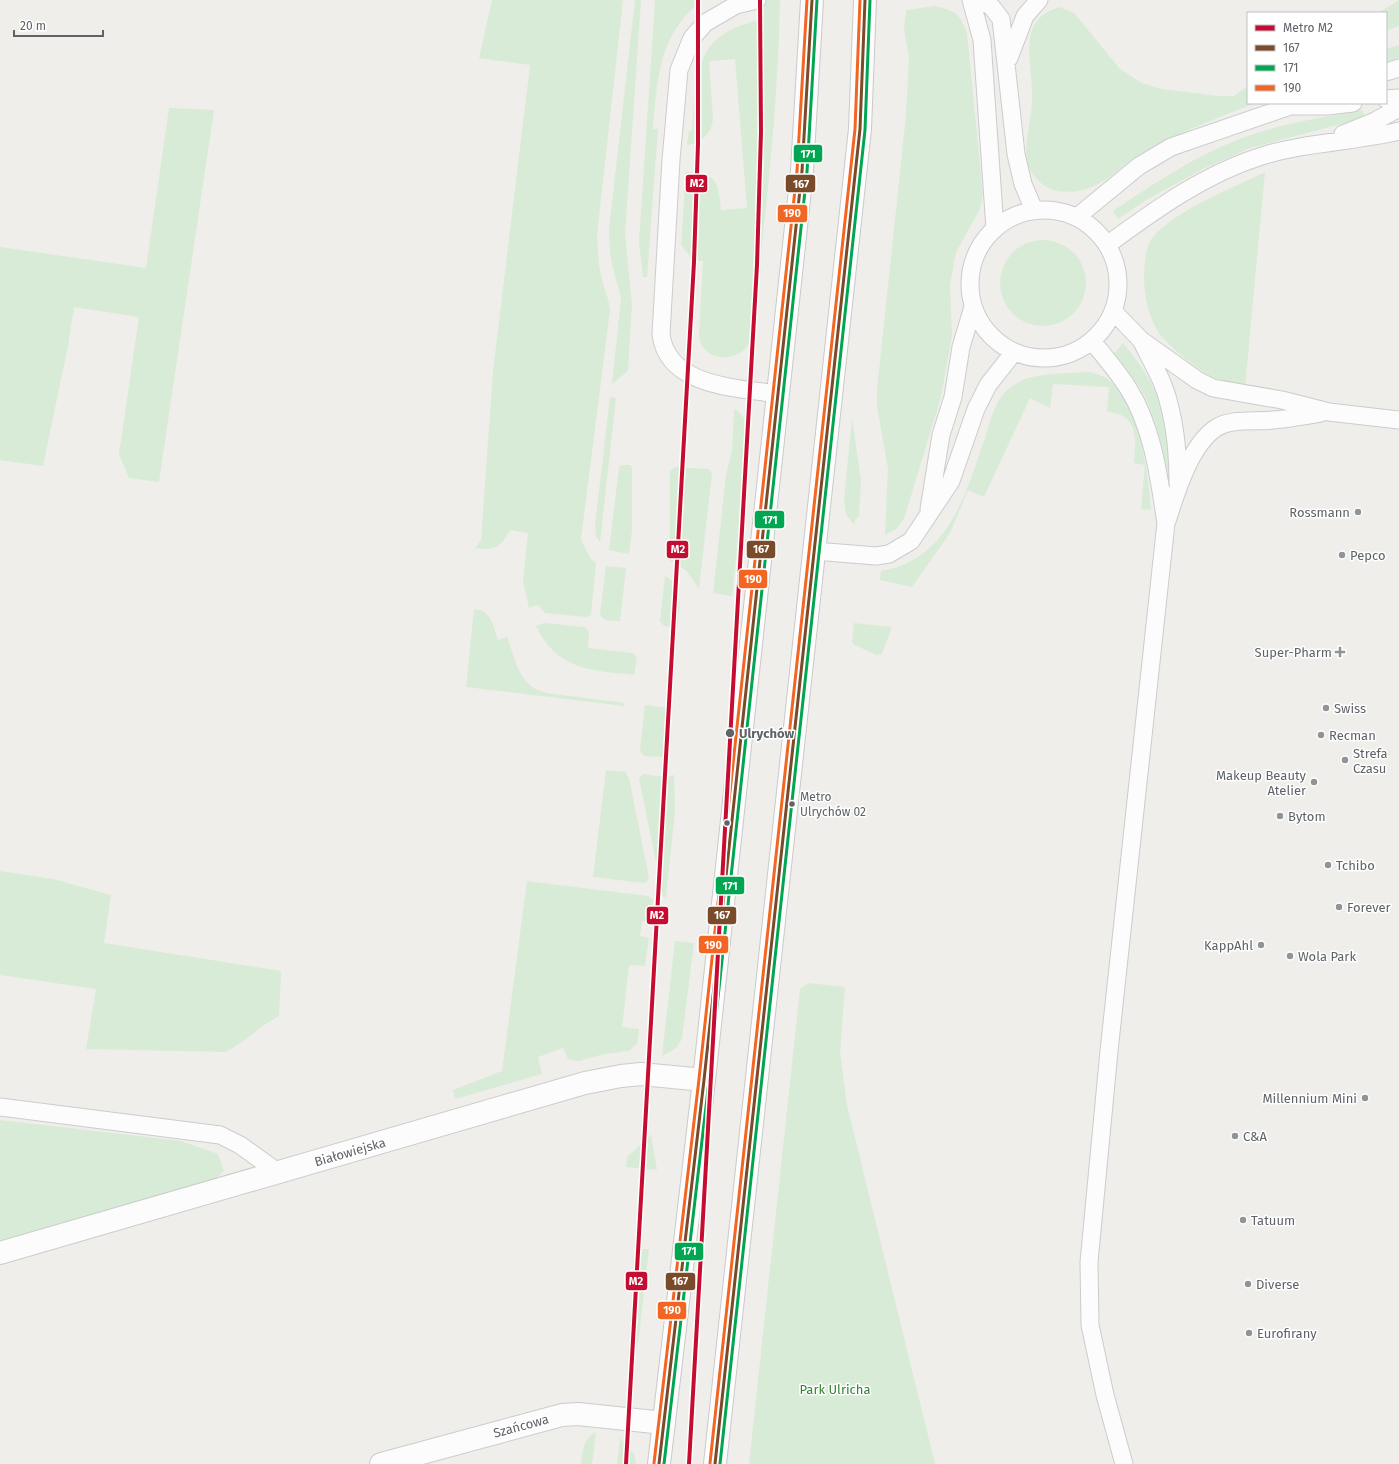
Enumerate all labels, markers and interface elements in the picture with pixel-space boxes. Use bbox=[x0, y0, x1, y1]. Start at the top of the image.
scale bar bbox=[14, 12, 103, 38]
legend bbox=[1247, 12, 1387, 104]
text: 20 m bbox=[20, 19, 46, 33]
text: Metro M2 bbox=[1283, 21, 1333, 35]
text: 167 bbox=[1283, 41, 1300, 55]
text: 171 bbox=[1283, 61, 1299, 75]
text: 190 bbox=[1283, 81, 1301, 95]
line badge: 171 bbox=[793, 144, 823, 163]
text: 171 bbox=[800, 148, 816, 161]
line badge: M2 bbox=[685, 174, 708, 193]
line badge: 167 bbox=[785, 174, 816, 193]
text: M2 bbox=[690, 177, 704, 190]
text: 167 bbox=[793, 178, 809, 191]
line badge: 190 bbox=[777, 204, 808, 223]
text: 190 bbox=[783, 207, 801, 220]
place label: Rossmann bbox=[1289, 505, 1350, 520]
marker: Rossmann bbox=[1353, 507, 1363, 517]
line badge: 171 bbox=[754, 510, 785, 529]
text: 171 bbox=[762, 514, 778, 527]
line badge: M2 bbox=[666, 540, 689, 559]
line badge: 167 bbox=[746, 540, 776, 559]
text: M2 bbox=[671, 543, 685, 556]
text: 167 bbox=[753, 543, 769, 556]
place label: Pepco bbox=[1350, 548, 1386, 563]
marker: Pepco bbox=[1337, 550, 1347, 560]
line badge: 190 bbox=[738, 569, 768, 589]
text: 190 bbox=[744, 573, 762, 586]
place label: Super-Pharm bbox=[1255, 645, 1332, 660]
marker: Super-Pharm bbox=[1335, 647, 1345, 657]
place label: Swiss bbox=[1334, 701, 1366, 716]
marker: Swiss bbox=[1321, 703, 1331, 713]
place label: Ulrychów bbox=[739, 726, 794, 741]
marker: Ulrychów bbox=[724, 727, 736, 739]
place label: Recman bbox=[1329, 728, 1376, 743]
marker: Recman bbox=[1316, 730, 1326, 740]
place label: Strefa Czasu bbox=[1353, 746, 1388, 776]
marker: Strefa Czasu bbox=[1340, 755, 1350, 765]
place label: Makeup Beauty Atelier bbox=[1216, 768, 1307, 798]
marker: Makeup Beauty Atelier bbox=[1309, 777, 1319, 787]
place label: Metro Ulrychów 02 bbox=[800, 790, 866, 819]
marker: Metro Ulrychów 02 bbox=[787, 799, 797, 809]
place label: Bytom bbox=[1288, 809, 1326, 824]
marker: Bytom bbox=[1275, 811, 1285, 821]
unlabelled marker bbox=[722, 818, 732, 828]
place label: Tchibo bbox=[1336, 858, 1375, 873]
marker: Tchibo bbox=[1323, 860, 1333, 870]
line badge: 171 bbox=[715, 876, 745, 895]
text: 171 bbox=[722, 880, 738, 893]
place label: Forever bbox=[1347, 900, 1391, 915]
marker: Forever bbox=[1334, 902, 1344, 912]
line badge: M2 bbox=[646, 906, 669, 925]
line badge: 167 bbox=[707, 906, 737, 925]
text: M2 bbox=[650, 909, 664, 922]
text: 167 bbox=[714, 909, 730, 922]
line badge: 190 bbox=[698, 935, 729, 954]
place label: KappAhl bbox=[1204, 938, 1253, 953]
text: 190 bbox=[704, 939, 722, 952]
marker: KappAhl bbox=[1256, 940, 1266, 950]
place label: Wola Park bbox=[1298, 949, 1356, 964]
marker: Wola Park bbox=[1285, 951, 1295, 961]
place label: Millennium Mini bbox=[1262, 1091, 1357, 1106]
marker: Millennium Mini bbox=[1360, 1093, 1370, 1103]
place label: C&A bbox=[1243, 1129, 1268, 1144]
marker: C&A bbox=[1230, 1131, 1240, 1141]
street label: Białowiejska bbox=[313, 1135, 387, 1169]
place label: Tatuum bbox=[1251, 1213, 1295, 1228]
marker: Tatuum bbox=[1238, 1215, 1248, 1225]
line badge: 171 bbox=[674, 1242, 704, 1261]
text: 171 bbox=[681, 1245, 697, 1258]
line badge: M2 bbox=[625, 1271, 648, 1291]
line badge: 167 bbox=[665, 1272, 696, 1291]
text: M2 bbox=[629, 1275, 643, 1288]
text: 167 bbox=[672, 1275, 688, 1288]
place label: Diverse bbox=[1256, 1277, 1299, 1292]
marker: Diverse bbox=[1243, 1279, 1253, 1289]
line badge: 190 bbox=[657, 1301, 687, 1320]
text: 190 bbox=[663, 1304, 681, 1317]
place label: Eurofirany bbox=[1257, 1326, 1317, 1341]
marker: Eurofirany bbox=[1244, 1328, 1254, 1338]
park label: Park Ulricha bbox=[799, 1382, 871, 1397]
street label: Szańcowa bbox=[492, 1411, 550, 1441]

